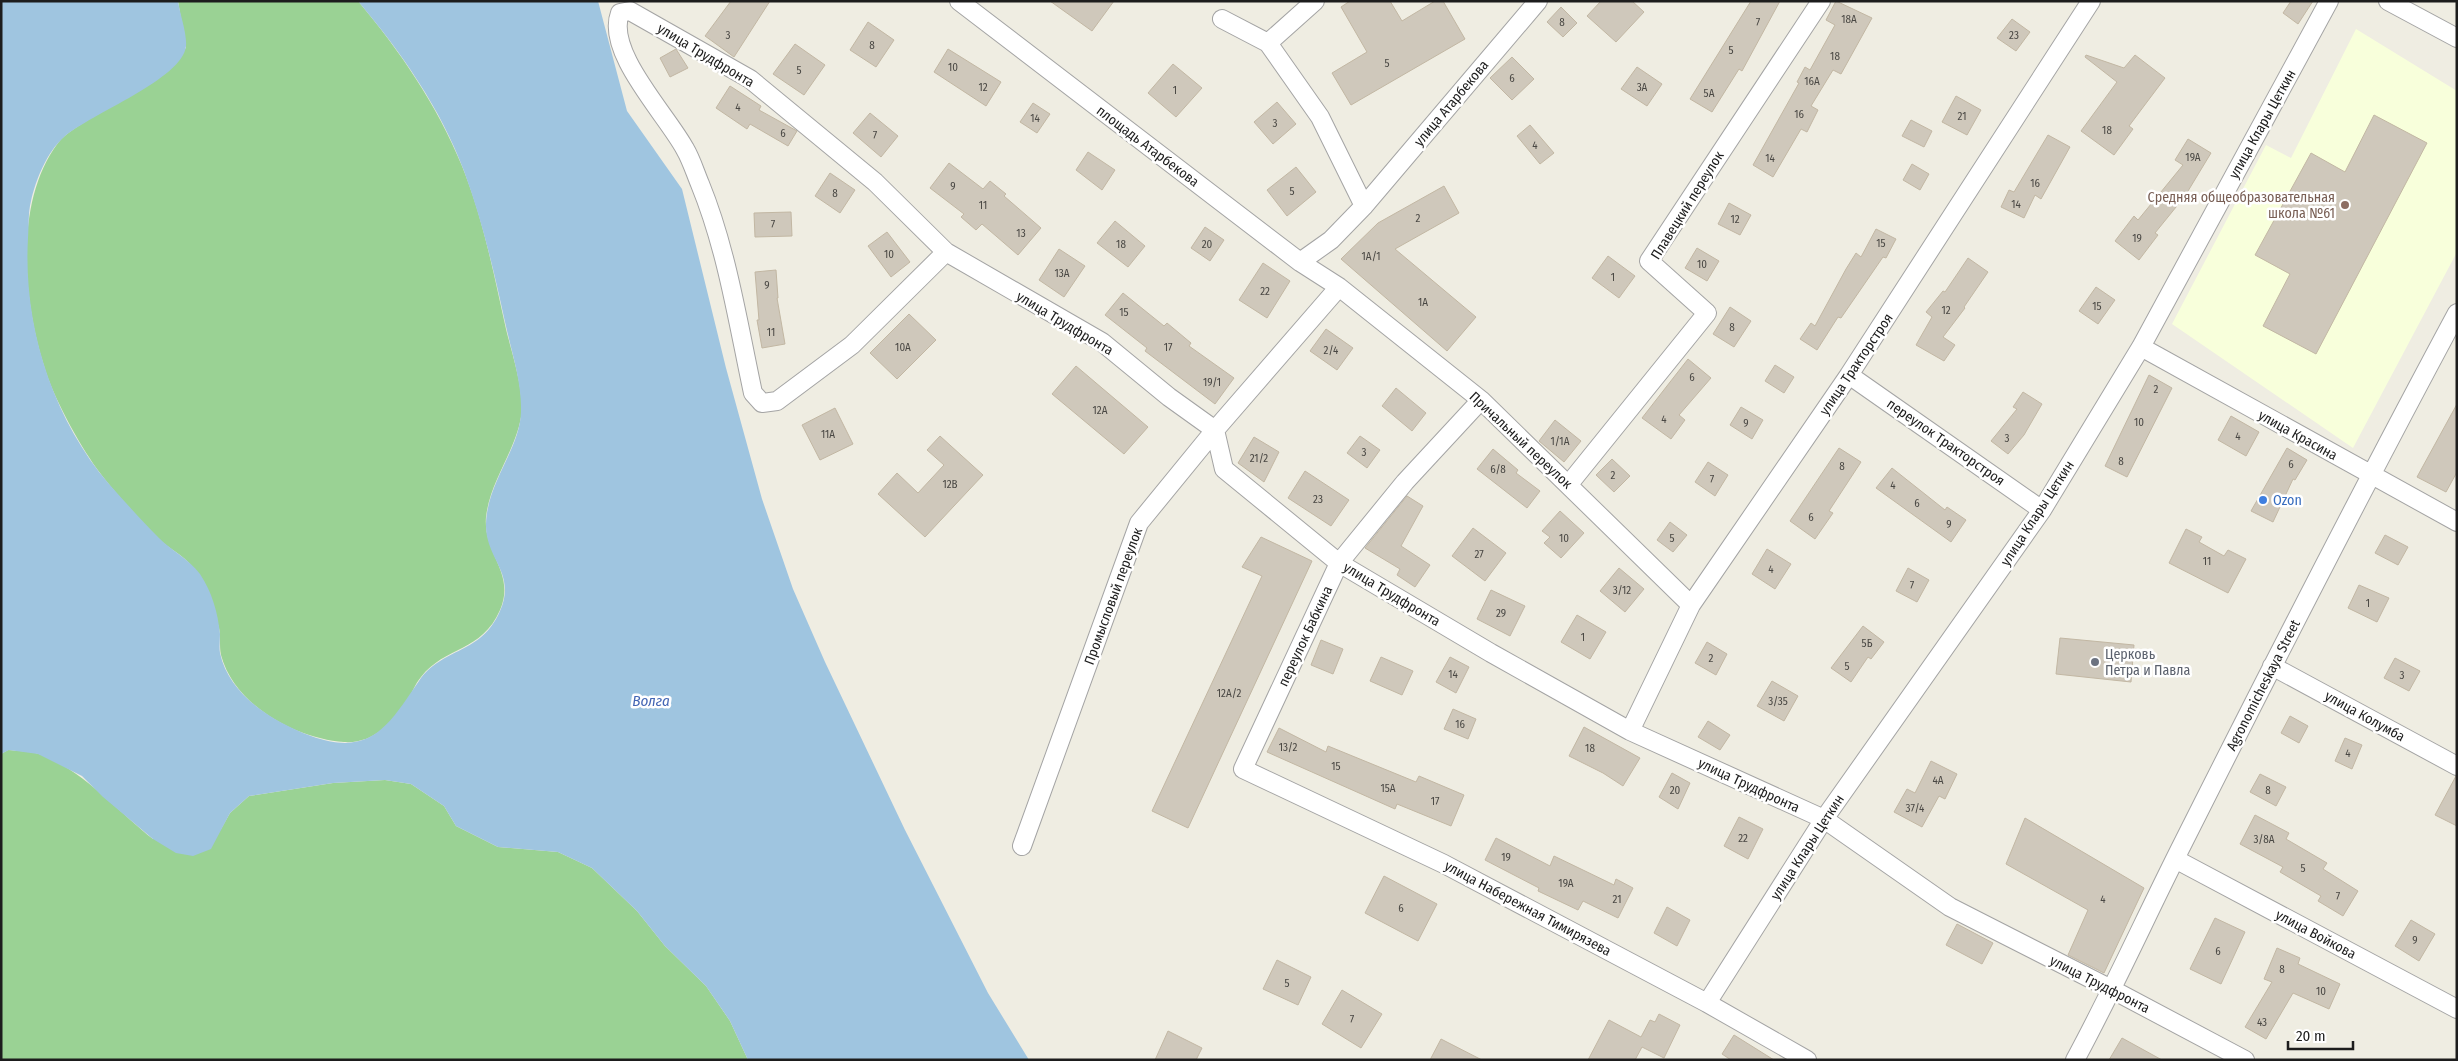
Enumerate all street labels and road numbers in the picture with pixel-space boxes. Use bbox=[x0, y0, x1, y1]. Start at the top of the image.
street label: улица Трудфронта bbox=[654, 20, 757, 91]
street label: улица Атарбекова bbox=[1411, 57, 1492, 150]
street label: улица Клары Цеткин bbox=[2225, 67, 2299, 182]
street label: площадь Атарбекова bbox=[1093, 102, 1203, 191]
street label: Плавецкий переулок bbox=[1647, 148, 1728, 263]
street label: улица Трудфронта bbox=[1013, 288, 1116, 359]
street label: улица Тракторстроя bbox=[1816, 310, 1897, 418]
street label: Причальный переулок bbox=[1466, 388, 1576, 493]
street label: переулок Тракторстроя bbox=[1884, 395, 2008, 489]
street label: улица Красина bbox=[2255, 407, 2340, 464]
street label: улица Клары Цеткин bbox=[1997, 457, 2078, 569]
street label: Промысловый переулок bbox=[1081, 525, 1146, 667]
street label: улица Трудфронта bbox=[1340, 559, 1443, 630]
street label: переулок Бабкина bbox=[1275, 583, 1336, 689]
street label: Agronomicheskaya Street bbox=[2223, 617, 2304, 754]
street label: улица Колумба bbox=[2322, 687, 2408, 745]
street label: улица Трудфронта bbox=[1695, 755, 1802, 816]
street label: улица Клары Цеткин bbox=[1767, 791, 1848, 903]
street label: улица Набережная Тимирязева bbox=[1442, 857, 1614, 960]
street label: улица Войкова bbox=[2273, 906, 2359, 963]
street label: улица Трудфронта bbox=[2047, 952, 2153, 1017]

